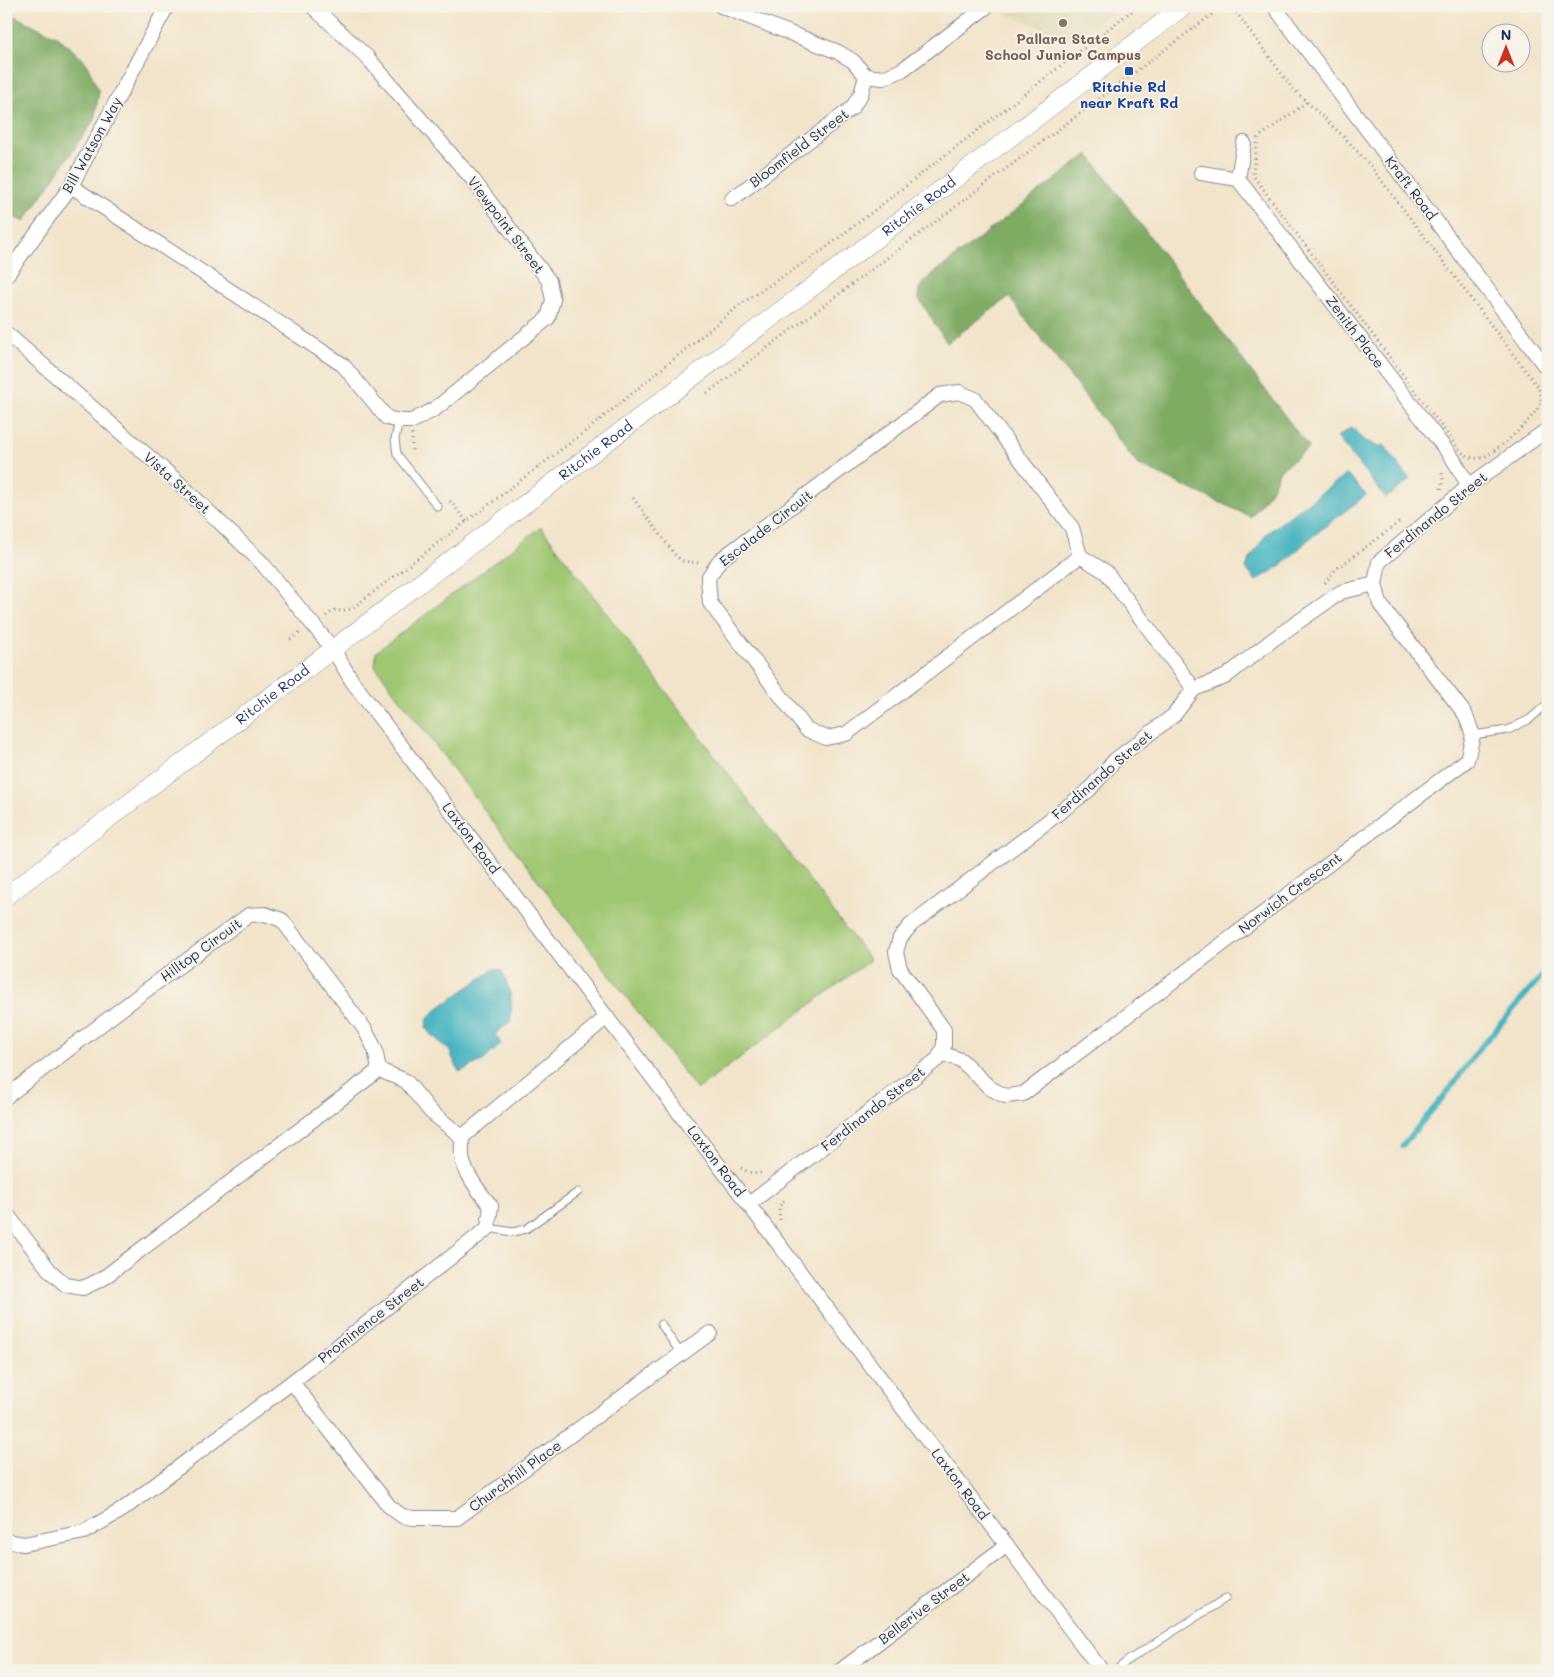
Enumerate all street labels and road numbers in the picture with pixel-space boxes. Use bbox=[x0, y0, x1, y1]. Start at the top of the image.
street label: Bill Watson Way bbox=[57, 93, 126, 196]
street label: Bloomfield Street bbox=[745, 104, 852, 191]
street label: Kraft Road bbox=[1381, 152, 1442, 224]
street label: Viewpoint Street bbox=[464, 172, 549, 277]
street label: Ritchie Road bbox=[878, 172, 959, 240]
street label: Zenith Place bbox=[1322, 291, 1389, 372]
street label: Ritchie Road bbox=[555, 416, 636, 484]
street label: Vista Street bbox=[140, 447, 215, 518]
street label: Ferdinando Street bbox=[1380, 467, 1491, 562]
street label: Escalade Circuit bbox=[715, 485, 816, 570]
street label: Ritchie Road bbox=[231, 660, 313, 728]
street label: Ferdinando Street bbox=[1047, 726, 1156, 823]
street label: Laxton Road bbox=[438, 798, 505, 877]
street label: Norwich Crescent bbox=[1234, 847, 1345, 938]
street label: Hilltop Circuit bbox=[156, 914, 245, 986]
street label: Ferdinando Street bbox=[817, 1062, 929, 1155]
street label: Laxton Road bbox=[683, 1121, 750, 1200]
street label: Prominence Street bbox=[314, 1272, 428, 1367]
street label: Churchhill Place bbox=[465, 1436, 565, 1516]
street label: Laxton Road bbox=[927, 1444, 994, 1523]
street label: Bellerive Street bbox=[874, 1567, 973, 1648]

